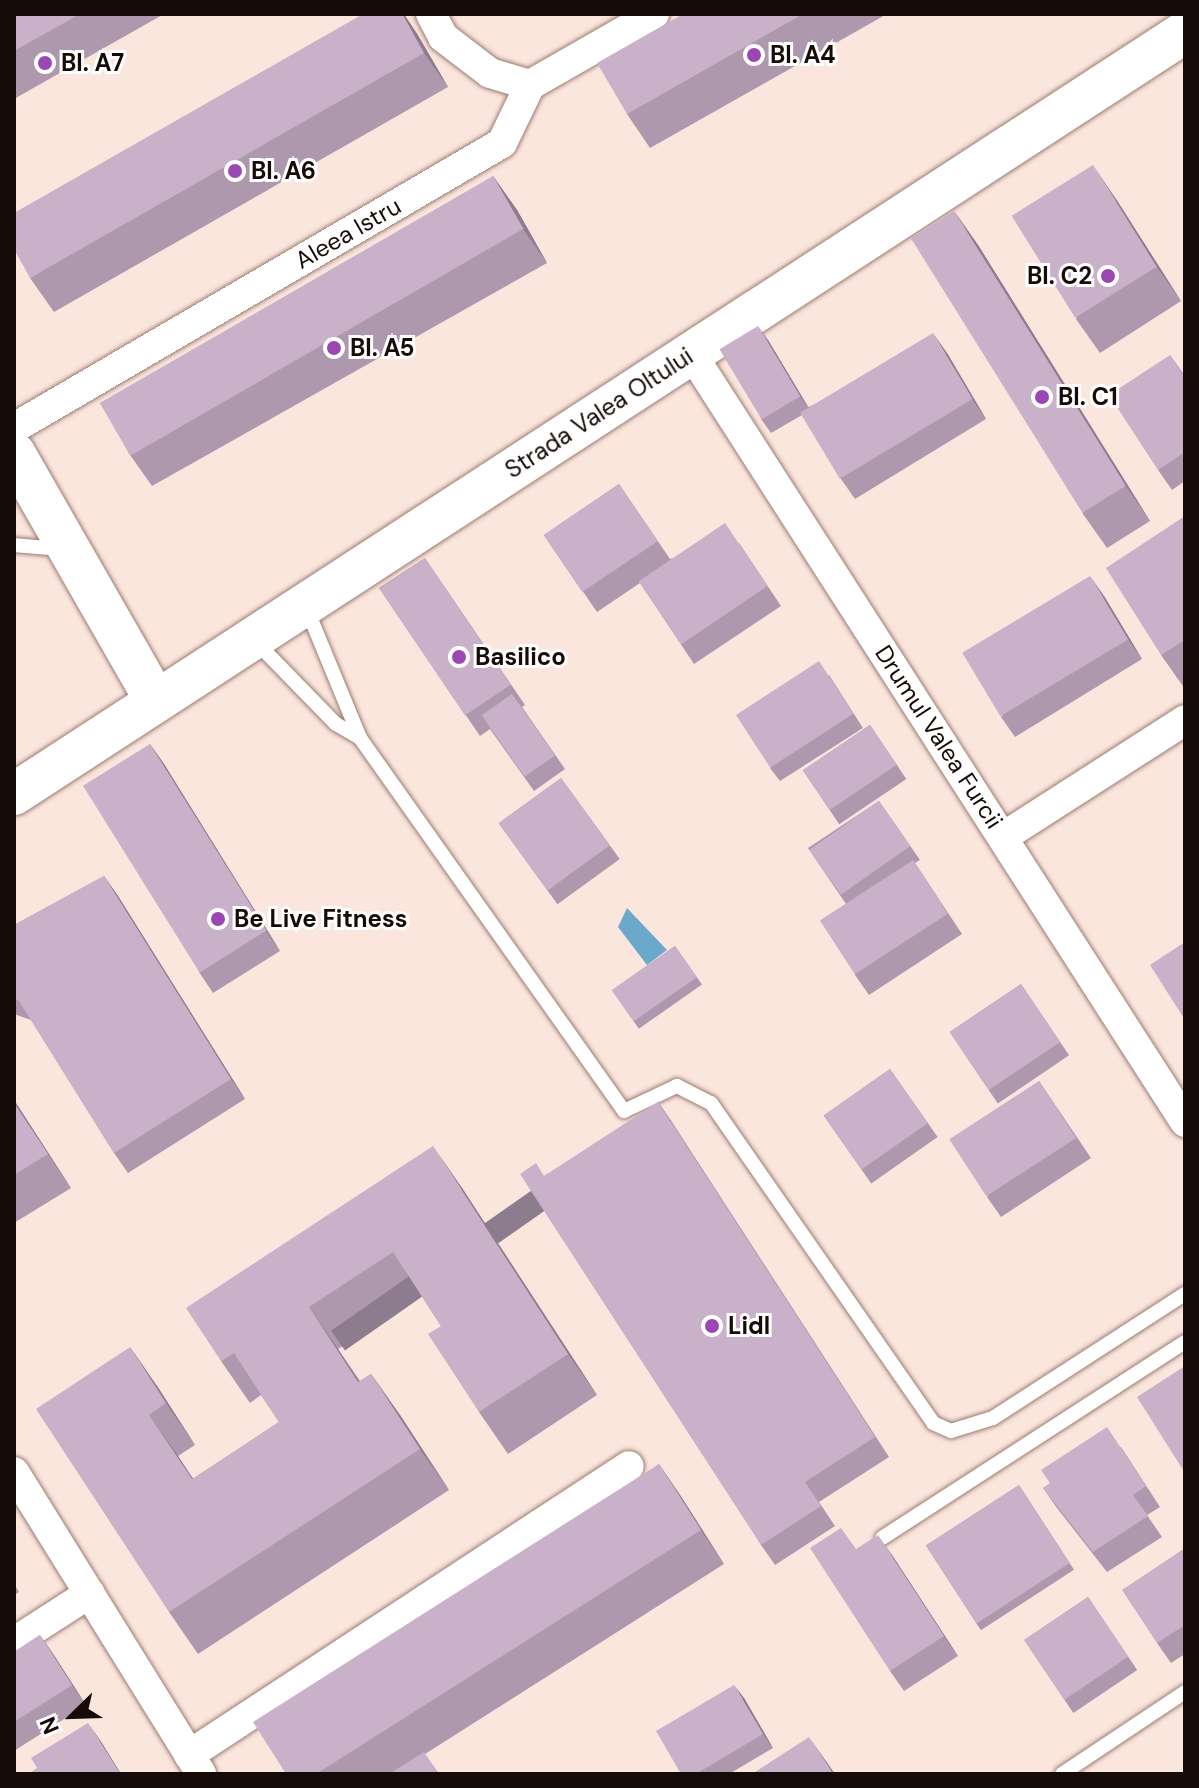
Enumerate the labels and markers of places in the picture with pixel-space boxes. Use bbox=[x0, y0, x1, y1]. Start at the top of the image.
place label: Bl. A4 bbox=[770, 41, 836, 69]
marker: Bl. A4 bbox=[745, 46, 763, 64]
place label: Bl. A7 bbox=[61, 49, 124, 77]
marker: Bl. A7 bbox=[36, 54, 54, 72]
place label: Bl. A6 bbox=[251, 157, 316, 185]
marker: Bl. A6 bbox=[226, 162, 244, 180]
place label: Bl. C2 bbox=[1027, 262, 1092, 290]
marker: Bl. C2 bbox=[1099, 267, 1117, 285]
place label: Bl. A5 bbox=[350, 334, 415, 362]
marker: Bl. A5 bbox=[325, 339, 343, 357]
place label: Bl. C1 bbox=[1058, 383, 1118, 411]
marker: Bl. C1 bbox=[1033, 388, 1051, 406]
place label: Basilico bbox=[475, 643, 566, 671]
marker: Basilico bbox=[450, 648, 468, 666]
place label: Be Live Fitness bbox=[234, 905, 408, 933]
marker: Be Live Fitness bbox=[209, 910, 227, 928]
place label: Lidl bbox=[728, 1312, 770, 1340]
marker: Lidl bbox=[703, 1317, 721, 1335]

